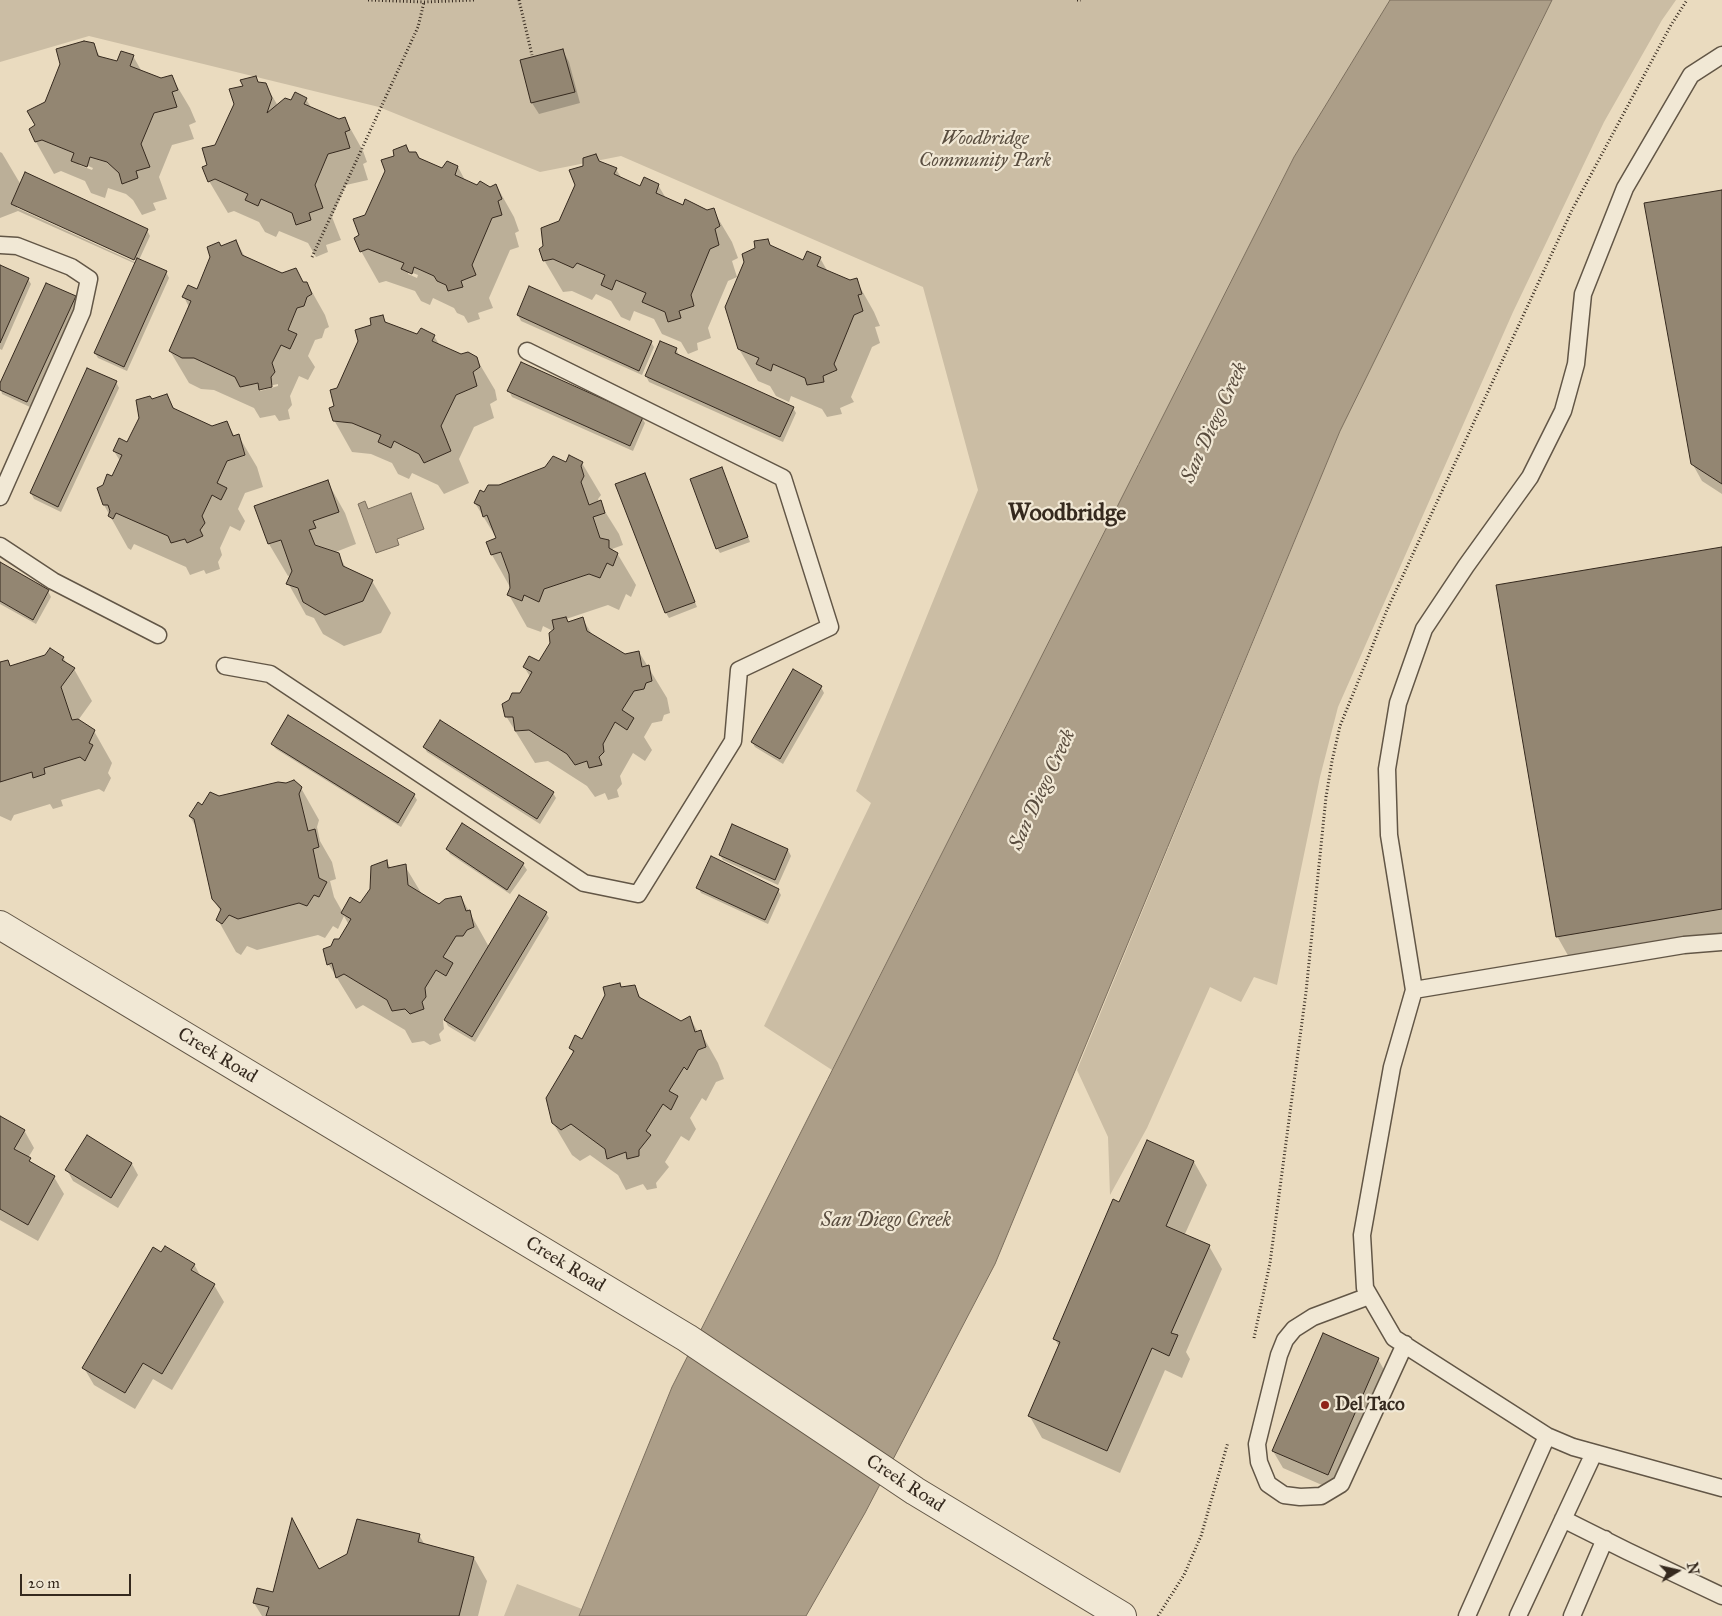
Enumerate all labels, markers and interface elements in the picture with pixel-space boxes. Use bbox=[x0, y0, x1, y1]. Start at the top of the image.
park label: Woodbridge Community Park bbox=[919, 128, 1051, 172]
water label: San Diego Creek bbox=[1177, 359, 1253, 487]
district label: Woodbridge bbox=[1008, 500, 1126, 528]
water label: San Diego Creek bbox=[1005, 726, 1081, 854]
street label: Creek Road bbox=[173, 1023, 261, 1089]
water label: San Diego Creek bbox=[821, 1209, 951, 1233]
street label: Creek Road bbox=[521, 1232, 609, 1298]
place label: Del Taco bbox=[1335, 1394, 1405, 1416]
marker: Del Taco bbox=[1319, 1399, 1331, 1411]
street label: Creek Road bbox=[861, 1450, 949, 1518]
north arrow bbox=[1652, 1546, 1702, 1596]
text: N bbox=[1683, 1561, 1702, 1576]
scale bar bbox=[22, 1564, 134, 1596]
text: 20 m bbox=[28, 1574, 60, 1592]

